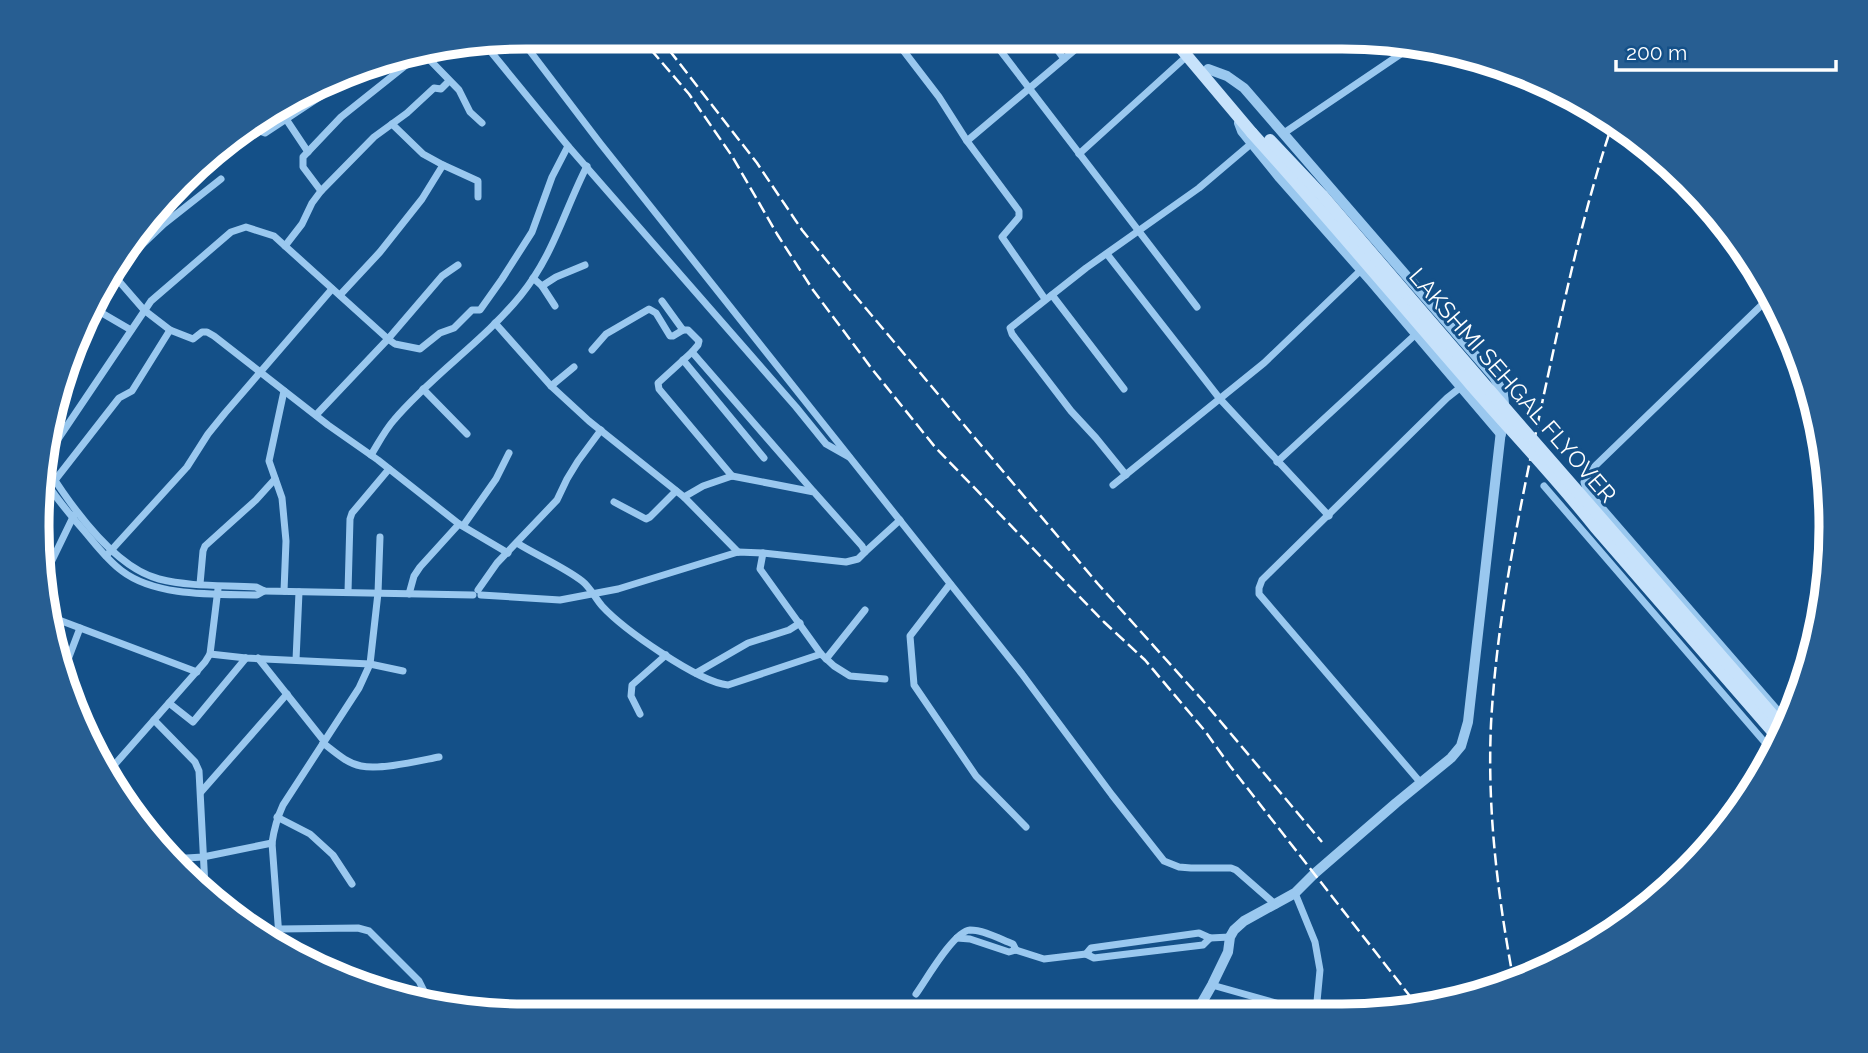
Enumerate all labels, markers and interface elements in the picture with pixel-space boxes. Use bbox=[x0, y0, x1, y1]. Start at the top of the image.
scale bar bbox=[1616, 28, 1836, 72]
text: 200 m bbox=[1626, 40, 1687, 65]
street label: LAKSHMI SEHGAL FLYOVER bbox=[1404, 262, 1622, 508]

